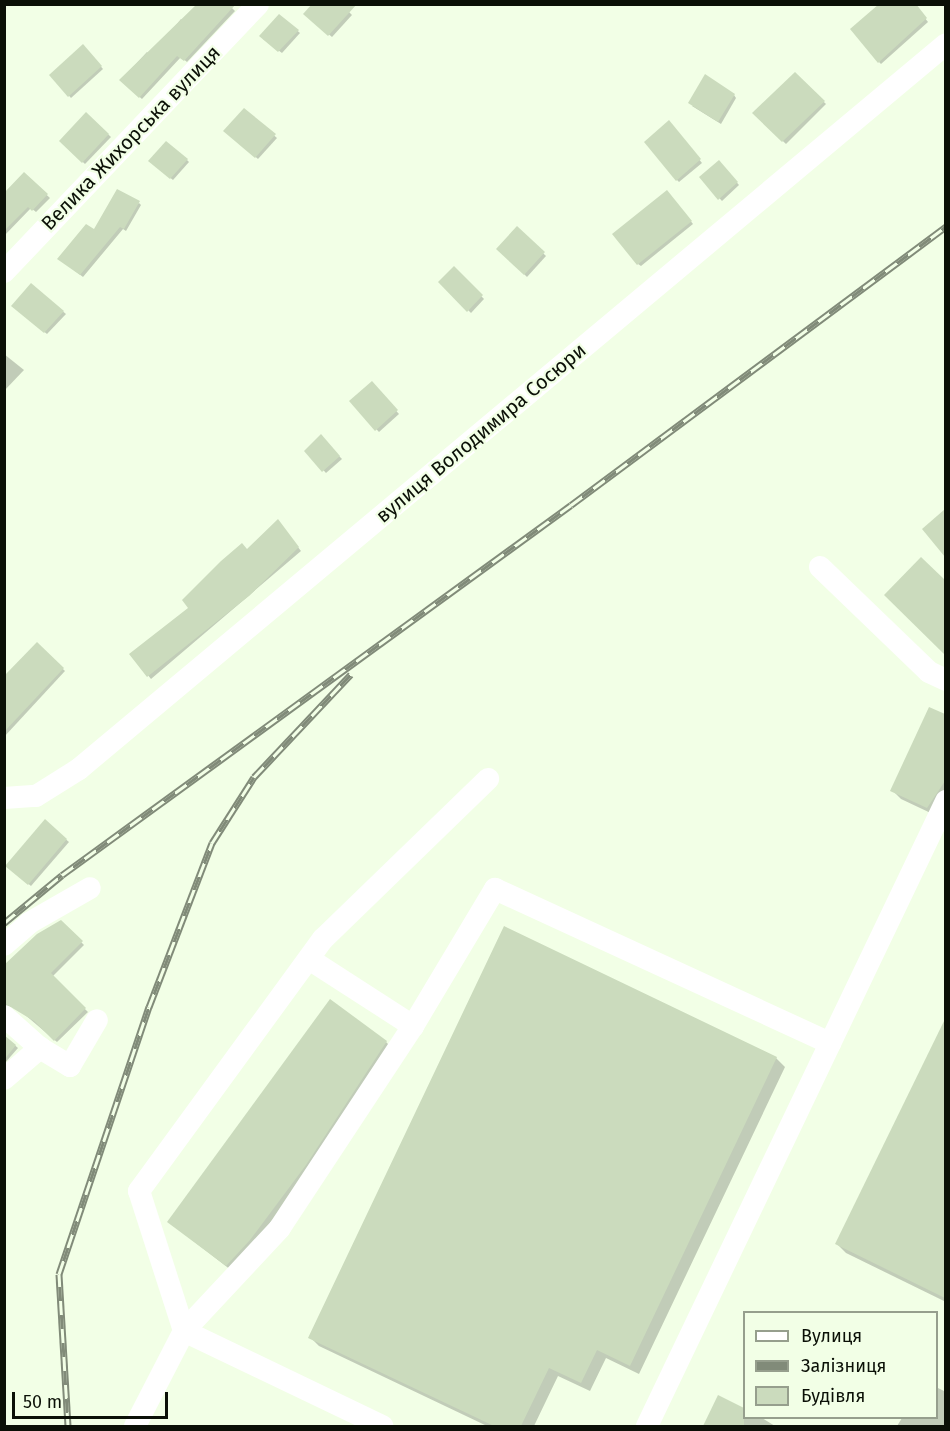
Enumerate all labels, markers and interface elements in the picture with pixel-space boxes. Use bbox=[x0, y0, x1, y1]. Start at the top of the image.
street label: Велика Жихорська вулиця bbox=[37, 41, 225, 235]
street label: вулиця Володимира Сосюри bbox=[371, 338, 591, 528]
legend bbox=[743, 1311, 938, 1419]
text: Вулиця bbox=[801, 1325, 862, 1347]
text: Залізниця bbox=[801, 1355, 887, 1377]
scale bar bbox=[15, 1380, 171, 1418]
text: Будівля bbox=[801, 1385, 865, 1407]
text: 50 m bbox=[23, 1391, 62, 1413]

